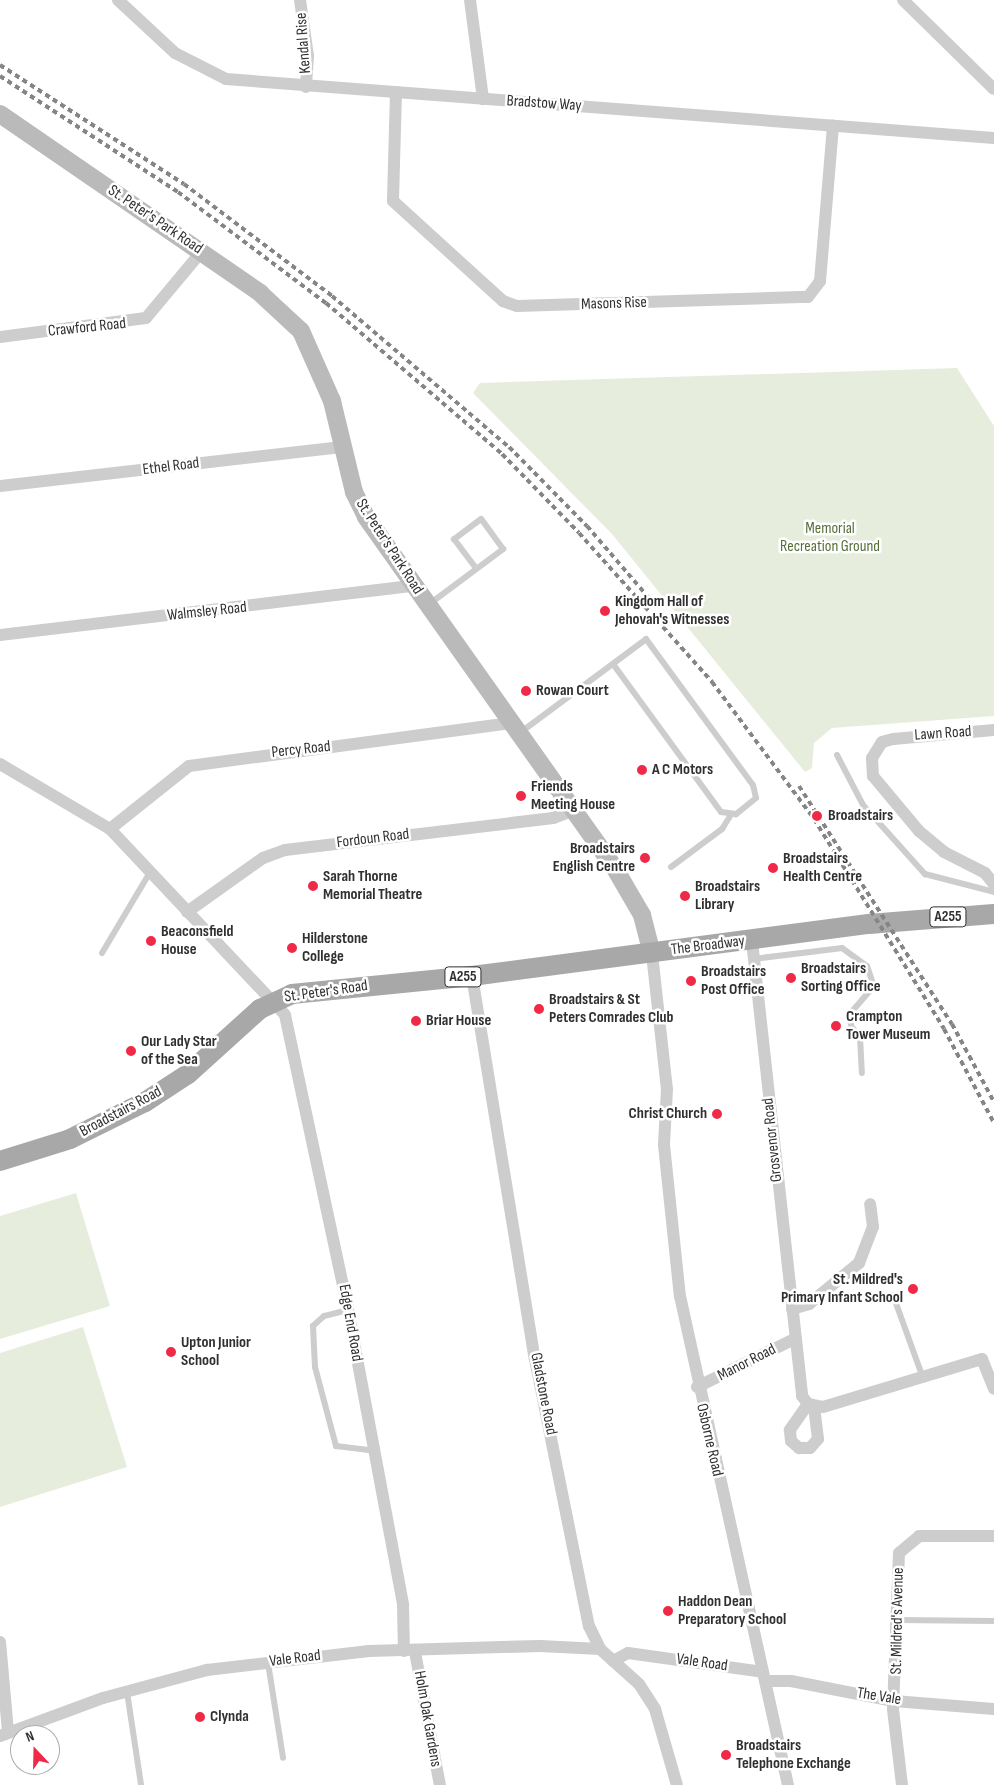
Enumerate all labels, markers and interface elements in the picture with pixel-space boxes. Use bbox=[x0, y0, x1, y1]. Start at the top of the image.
street label: Kendal Rise bbox=[292, 12, 316, 74]
street label: Bradstow Way bbox=[506, 92, 582, 116]
street label: St. Peter's Park Road bbox=[104, 181, 206, 259]
street label: Masons Rise bbox=[581, 293, 647, 315]
street label: Crawford Road bbox=[47, 314, 127, 342]
street label: Ethel Road bbox=[142, 454, 200, 480]
street label: St. Peter's Park Road bbox=[351, 496, 427, 598]
park label: Memorial Recreation Ground bbox=[780, 519, 880, 557]
place label: Kingdom Hall of Jehovah's Witnesses bbox=[615, 592, 729, 630]
street label: Walmsley Road bbox=[166, 598, 248, 626]
marker: Kingdom Hall of Jehovah's Witnesses bbox=[599, 605, 611, 617]
place label: Rowan Court bbox=[536, 681, 609, 701]
marker: Rowan Court bbox=[520, 685, 532, 697]
street label: Lawn Road bbox=[914, 722, 972, 746]
street label: Percy Road bbox=[271, 737, 331, 763]
place label: A C Motors bbox=[652, 760, 713, 780]
marker: A C Motors bbox=[636, 764, 648, 776]
place label: Friends Meeting House bbox=[531, 777, 615, 815]
marker: Friends Meeting House bbox=[515, 790, 527, 802]
place label: Broadstairs bbox=[828, 806, 893, 826]
marker: Broadstairs bbox=[810, 809, 824, 823]
street label: Fordoun Road bbox=[336, 825, 410, 853]
place label: Broadstairs English Centre bbox=[553, 839, 635, 877]
place label: Broadstairs Health Centre bbox=[783, 849, 862, 887]
marker: Broadstairs English Centre bbox=[639, 852, 651, 864]
marker: Broadstairs Health Centre bbox=[767, 862, 779, 874]
place label: Sarah Thorne Memorial Theatre bbox=[323, 867, 422, 905]
place label: Broadstairs Library bbox=[695, 877, 760, 915]
marker: Sarah Thorne Memorial Theatre bbox=[307, 880, 319, 892]
marker: Broadstairs Library bbox=[679, 890, 691, 902]
road number: A255 bbox=[929, 904, 967, 930]
place label: Beaconsfield House bbox=[161, 922, 233, 960]
place label: Hilderstone College bbox=[302, 929, 368, 967]
street label: The Broadway bbox=[670, 932, 746, 960]
marker: Beaconsfield House bbox=[145, 935, 157, 947]
marker: Hilderstone College bbox=[286, 942, 298, 954]
place label: Broadstairs Sorting Office bbox=[801, 959, 881, 997]
place label: Broadstairs Post Office bbox=[701, 962, 766, 1000]
road number: A255 bbox=[444, 964, 482, 990]
marker: Broadstairs Sorting Office bbox=[785, 972, 797, 984]
marker: Broadstairs Post Office bbox=[685, 975, 697, 987]
street label: St. Peter's Road bbox=[283, 977, 369, 1007]
place label: Broadstairs & St Peters Comrades Club bbox=[549, 990, 673, 1028]
marker: Broadstairs & St Peters Comrades Club bbox=[533, 1003, 545, 1015]
place label: Crampton Tower Museum bbox=[846, 1007, 930, 1045]
place label: Briar House bbox=[426, 1011, 491, 1031]
marker: Briar House bbox=[410, 1015, 422, 1027]
marker: Crampton Tower Museum bbox=[830, 1020, 842, 1032]
place label: Our Lady Star of the Sea bbox=[141, 1032, 217, 1070]
marker: Our Lady Star of the Sea bbox=[125, 1045, 137, 1057]
street label: Broadstairs Road bbox=[77, 1082, 165, 1142]
street label: Grosvenor Road bbox=[759, 1097, 787, 1183]
place label: Christ Church bbox=[629, 1104, 707, 1124]
marker: Christ Church bbox=[711, 1108, 723, 1120]
place label: St. Mildred's Primary Infant School bbox=[781, 1270, 903, 1308]
street label: Edge End Road bbox=[334, 1283, 366, 1363]
marker: St. Mildred's Primary Infant School bbox=[907, 1283, 919, 1295]
place label: Upton Junior School bbox=[181, 1333, 251, 1371]
street label: Manor Road bbox=[715, 1340, 779, 1386]
marker: Upton Junior School bbox=[165, 1346, 177, 1358]
street label: Gladstone Road bbox=[526, 1351, 560, 1437]
street label: Osborne Road bbox=[691, 1402, 727, 1478]
street label: St. Mildred's Avenue bbox=[887, 1567, 909, 1675]
place label: Haddon Dean Preparatory School bbox=[678, 1592, 786, 1630]
marker: Haddon Dean Preparatory School bbox=[662, 1605, 674, 1617]
street label: Vale Road bbox=[268, 1646, 322, 1672]
street label: Vale Road bbox=[675, 1650, 729, 1676]
street label: Holm Oak Gardens bbox=[409, 1669, 445, 1769]
street label: The Vale bbox=[856, 1684, 902, 1710]
place label: Clynda bbox=[210, 1707, 249, 1727]
marker: Clynda bbox=[194, 1711, 206, 1723]
north arrow bbox=[10, 1725, 60, 1775]
text: N bbox=[23, 1727, 36, 1746]
place label: Broadstairs Telephone Exchange bbox=[736, 1736, 851, 1774]
marker: Broadstairs Telephone Exchange bbox=[720, 1749, 732, 1761]

